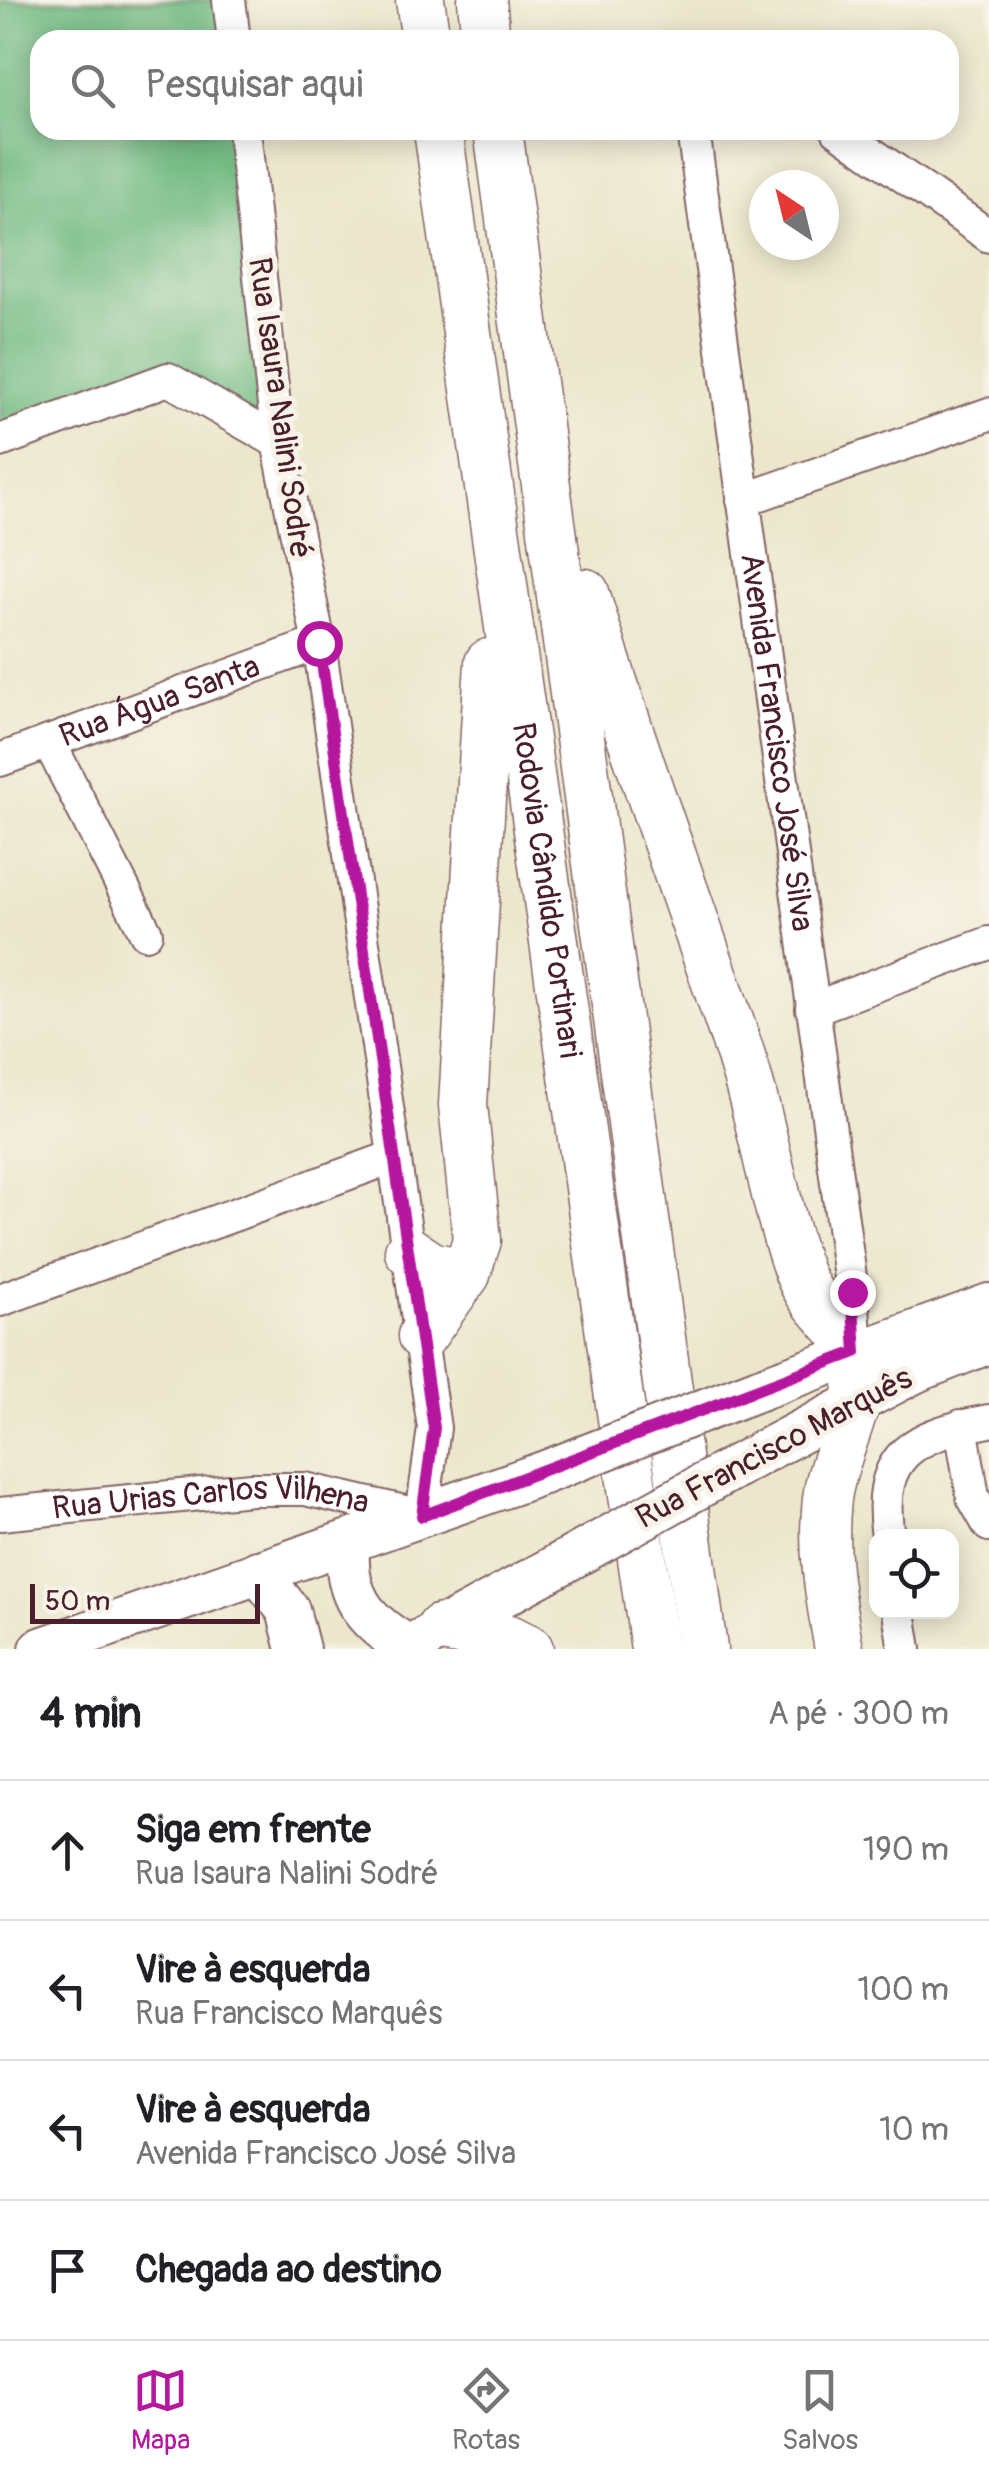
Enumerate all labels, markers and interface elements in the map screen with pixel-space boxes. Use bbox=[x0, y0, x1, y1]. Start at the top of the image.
search box bbox=[30, 30, 959, 140]
icon: search bbox=[65, 58, 120, 113]
text: Pesquisar aqui bbox=[145, 61, 363, 109]
north arrow bbox=[749, 170, 839, 260]
street label: Rua Isaura Nalini Sodré bbox=[239, 255, 321, 561]
street label: Avenida Francisco José Silva bbox=[731, 551, 822, 934]
route start bbox=[297, 621, 343, 667]
street label: Rua Água Santa bbox=[54, 646, 265, 756]
street label: Rodovia Cândido Portinari bbox=[503, 720, 590, 1060]
route end bbox=[830, 1270, 876, 1316]
street label: Rua Francisco Marquês bbox=[629, 1358, 919, 1538]
street label: Rua Urias Carlos Vilhena bbox=[50, 1469, 373, 1529]
map controls bbox=[869, 1529, 959, 1619]
button: locate bbox=[869, 1529, 959, 1619]
scale bar bbox=[30, 1579, 260, 1624]
text: 50 m bbox=[45, 1584, 110, 1619]
text: 4 min bbox=[40, 1688, 142, 1740]
text: A pé · 300 m bbox=[768, 1694, 949, 1734]
text: Siga em frente bbox=[135, 1806, 371, 1854]
icon: ahead bbox=[40, 1823, 95, 1878]
text: 190 m bbox=[863, 1830, 949, 1870]
text: Rua Isaura Nalini Sodré bbox=[135, 1854, 439, 1894]
text: Vire à esquerda bbox=[135, 1946, 370, 1994]
icon: left bbox=[40, 1963, 95, 2018]
text: 100 m bbox=[857, 1970, 949, 2010]
text: Rua Francisco Marquês bbox=[135, 1994, 443, 2034]
text: Vire à esquerda bbox=[135, 2086, 370, 2134]
icon: left bbox=[40, 2103, 95, 2158]
text: 10 m bbox=[879, 2110, 949, 2150]
text: Avenida Francisco José Silva bbox=[135, 2134, 516, 2174]
icon: arrive bbox=[40, 2243, 95, 2298]
text: Chegada ao destino bbox=[135, 2246, 442, 2294]
tab: Mapa bbox=[131, 2363, 190, 2458]
tab: Rotas bbox=[452, 2363, 520, 2458]
tab: Salvos bbox=[782, 2363, 858, 2458]

